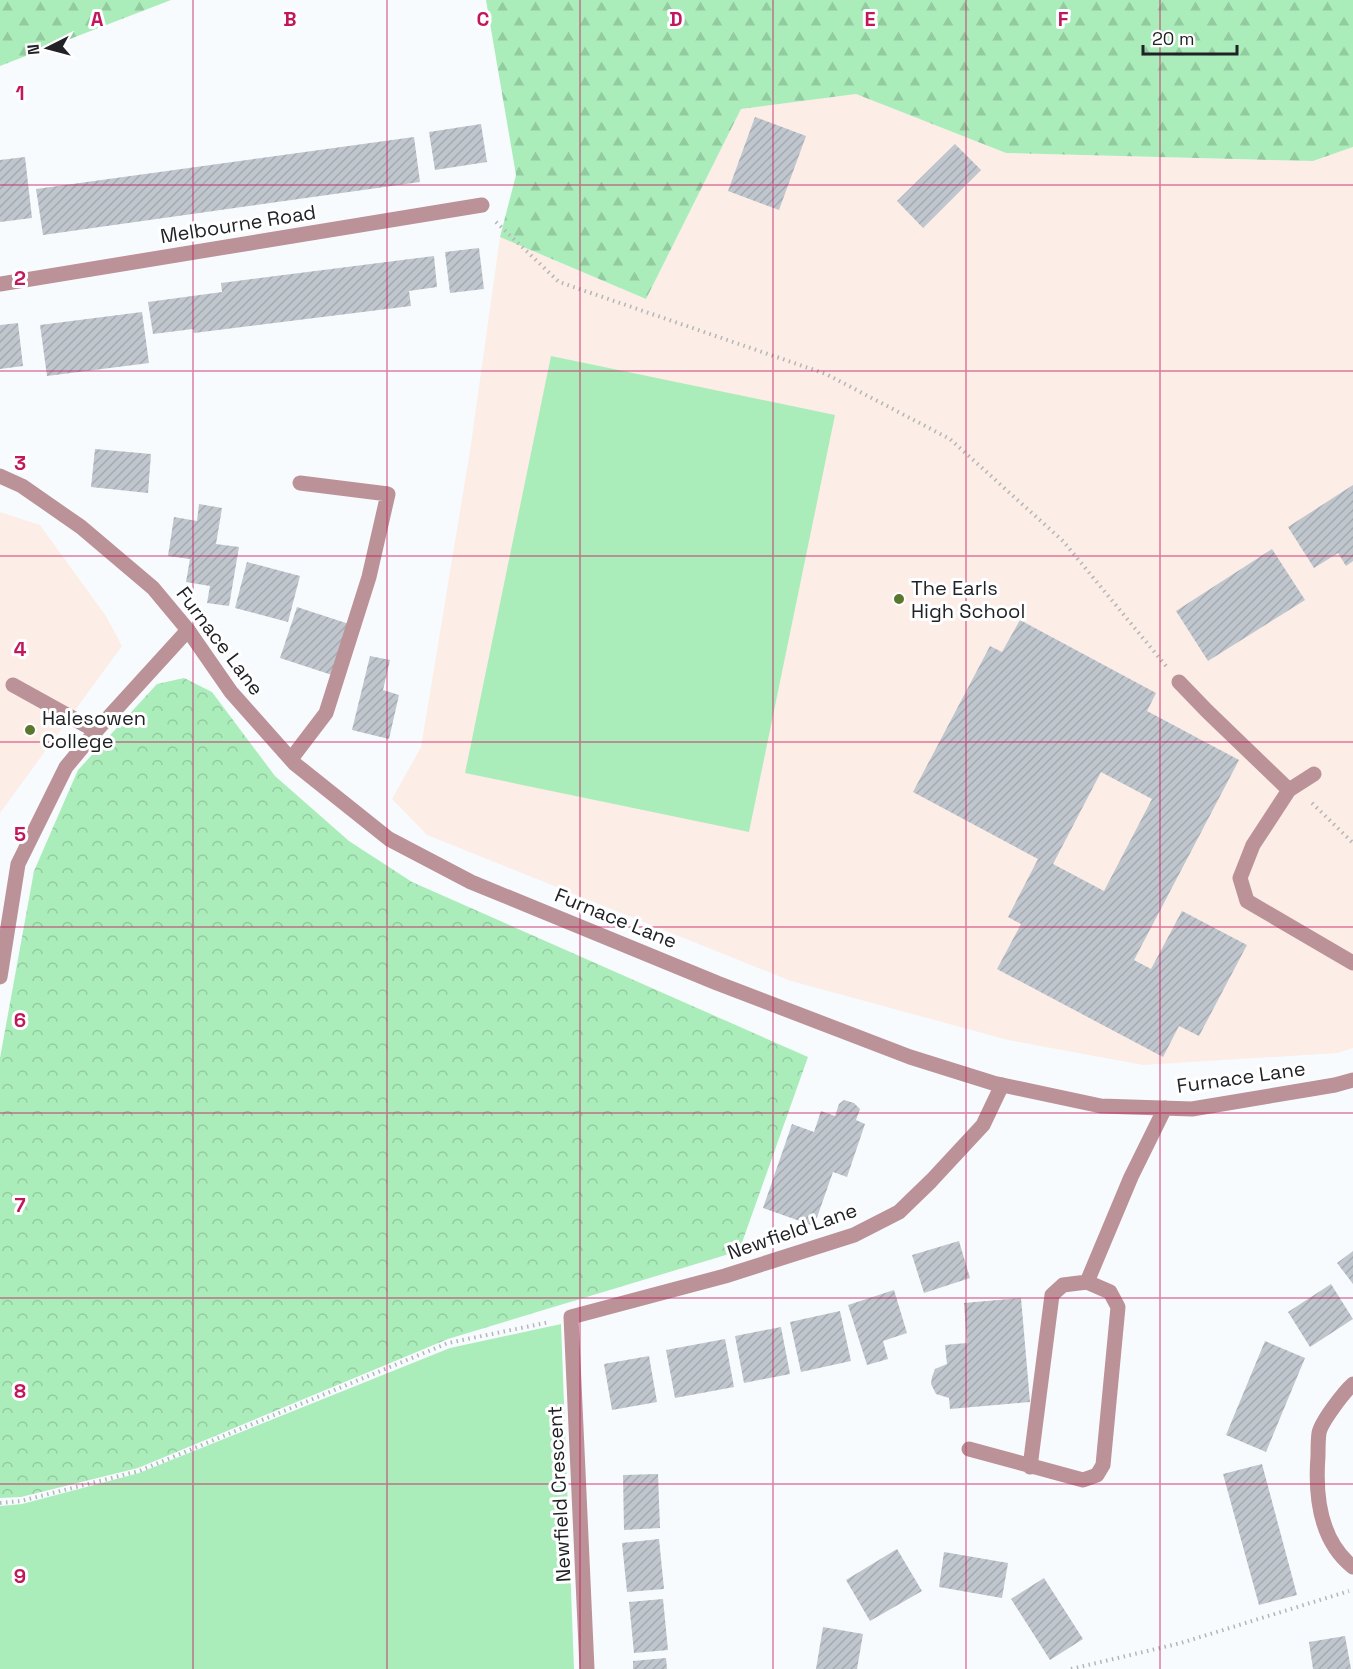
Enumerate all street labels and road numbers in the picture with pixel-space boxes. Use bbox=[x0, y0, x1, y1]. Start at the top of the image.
street label: Melbourne Road bbox=[158, 199, 318, 249]
street label: Furnace Lane bbox=[171, 581, 269, 701]
street label: Furnace Lane bbox=[551, 882, 681, 954]
street label: Furnace Lane bbox=[1175, 1055, 1307, 1099]
street label: Newfield Lane bbox=[724, 1197, 860, 1265]
street label: Newfield Crescent bbox=[541, 1405, 577, 1583]

